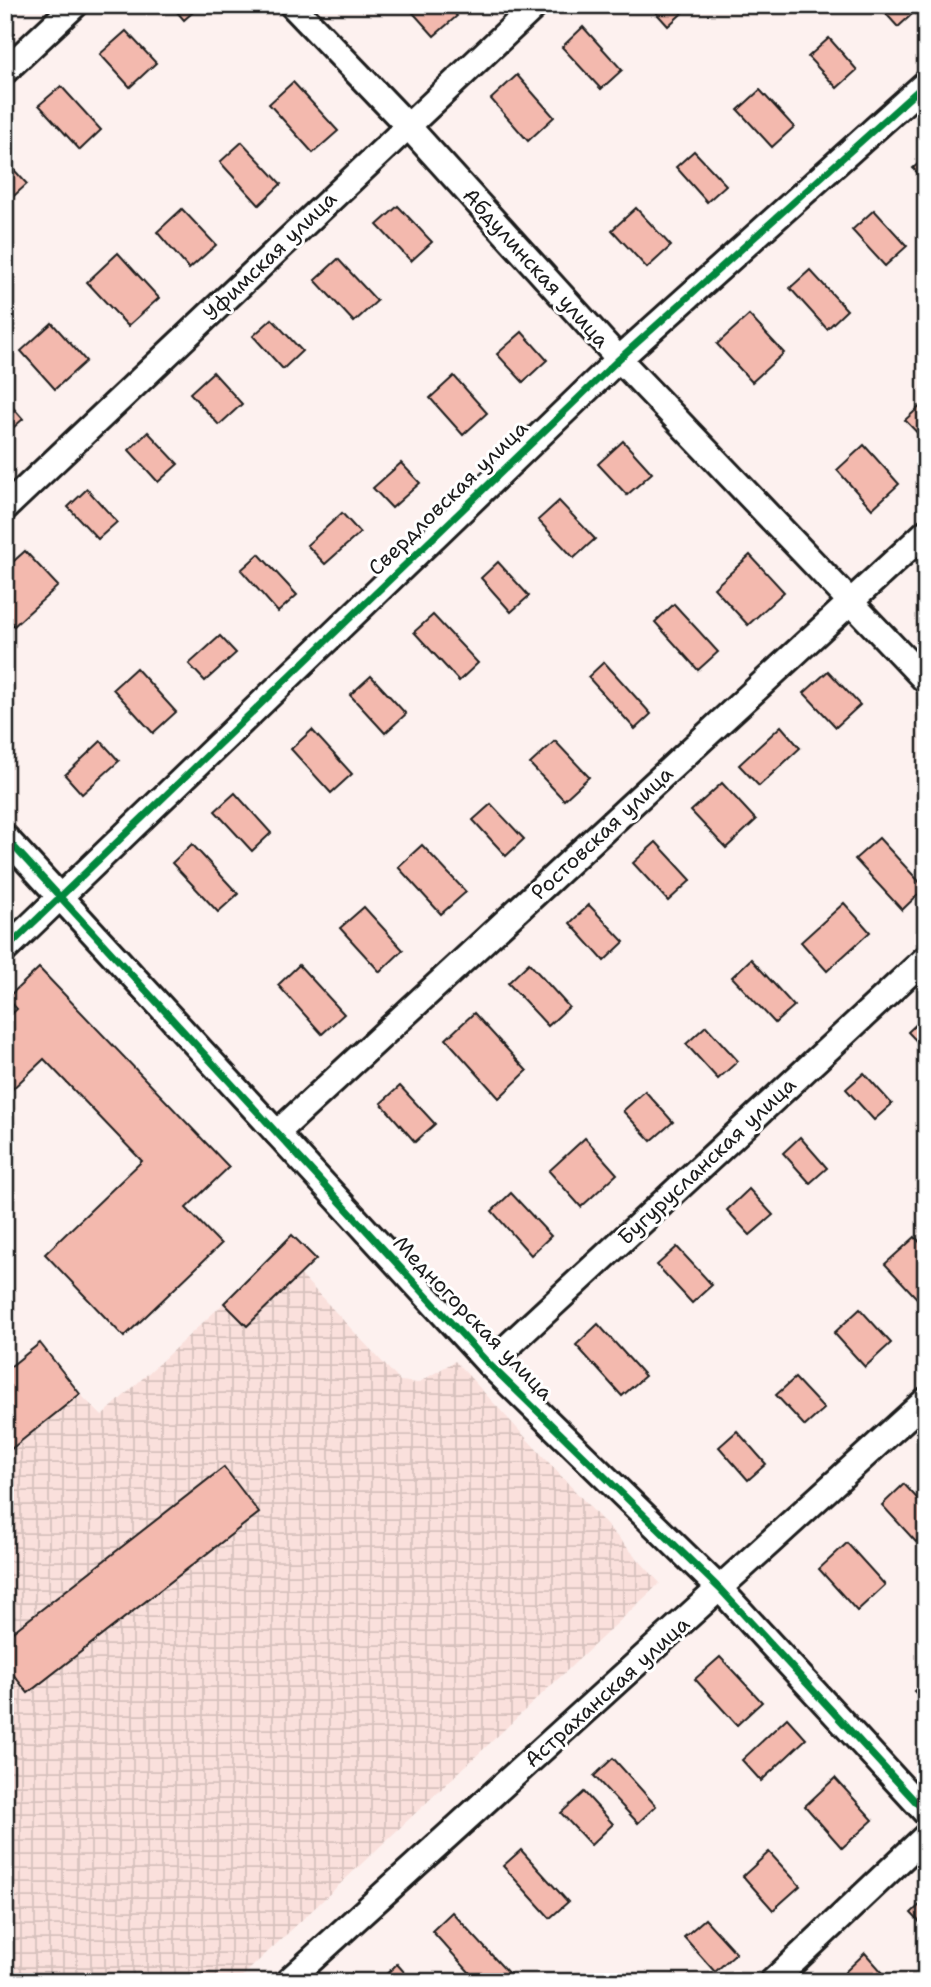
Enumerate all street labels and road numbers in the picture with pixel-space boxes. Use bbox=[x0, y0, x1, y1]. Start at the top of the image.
street label: Абдулинская улица bbox=[457, 182, 615, 354]
street label: Уфимская улица bbox=[197, 185, 343, 327]
street label: Свердловская улица bbox=[362, 414, 534, 582]
street label: Ростовская улица bbox=[525, 760, 679, 906]
street label: Бугурусланская улица bbox=[612, 1071, 802, 1251]
street label: Медногорская улица bbox=[387, 1230, 559, 1406]
street label: Астраханская улица bbox=[518, 1610, 696, 1774]

